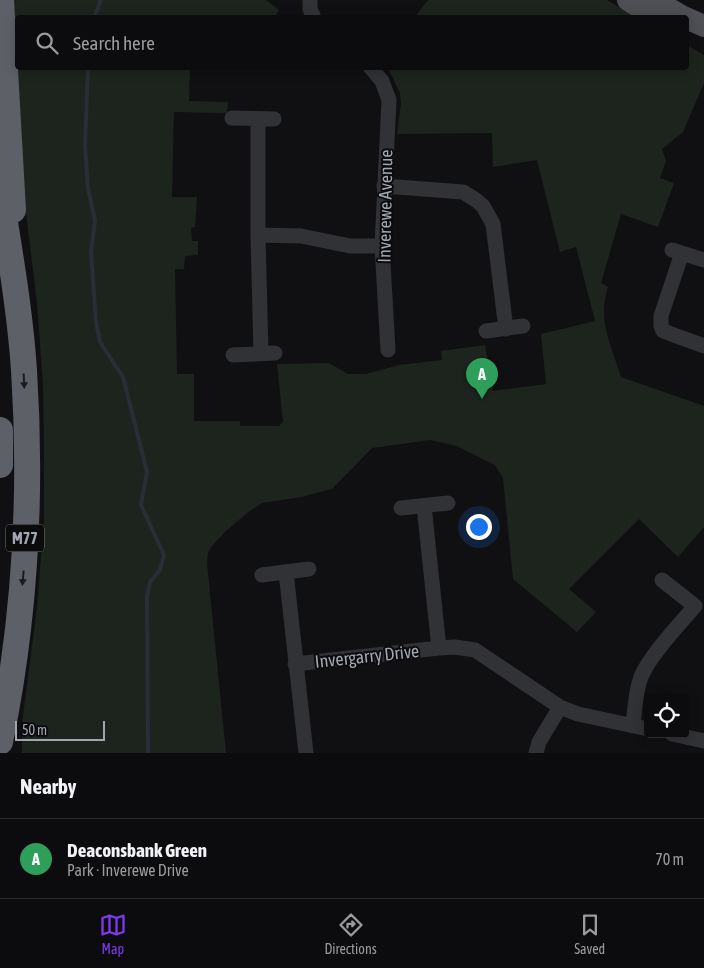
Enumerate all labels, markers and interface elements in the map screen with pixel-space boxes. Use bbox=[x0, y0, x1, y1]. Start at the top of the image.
search box bbox=[15, 15, 689, 70]
icon: search bbox=[33, 29, 61, 57]
text: Search here bbox=[73, 32, 155, 54]
street label: Inverewe Avenue bbox=[374, 149, 396, 263]
pin: A bbox=[466, 358, 498, 399]
one-way arrow bbox=[21, 373, 29, 389]
your location bbox=[466, 514, 492, 540]
road number: M77 bbox=[6, 524, 44, 552]
one-way arrow bbox=[19, 571, 27, 587]
street label: Invergarry Drive bbox=[314, 640, 420, 672]
map controls bbox=[644, 693, 689, 738]
button: locate bbox=[644, 693, 689, 738]
scale bar bbox=[15, 718, 105, 741]
text: 50 m bbox=[22, 722, 47, 738]
text: Nearby bbox=[20, 774, 76, 798]
text: Deaconsbank Green bbox=[67, 839, 207, 861]
text: A bbox=[32, 850, 40, 868]
text: 70 m bbox=[655, 850, 684, 868]
text: Park · Inverewe Drive bbox=[67, 861, 189, 879]
tab: Map bbox=[99, 911, 127, 957]
tab: Directions bbox=[324, 911, 377, 957]
tab: Saved bbox=[574, 911, 605, 957]

